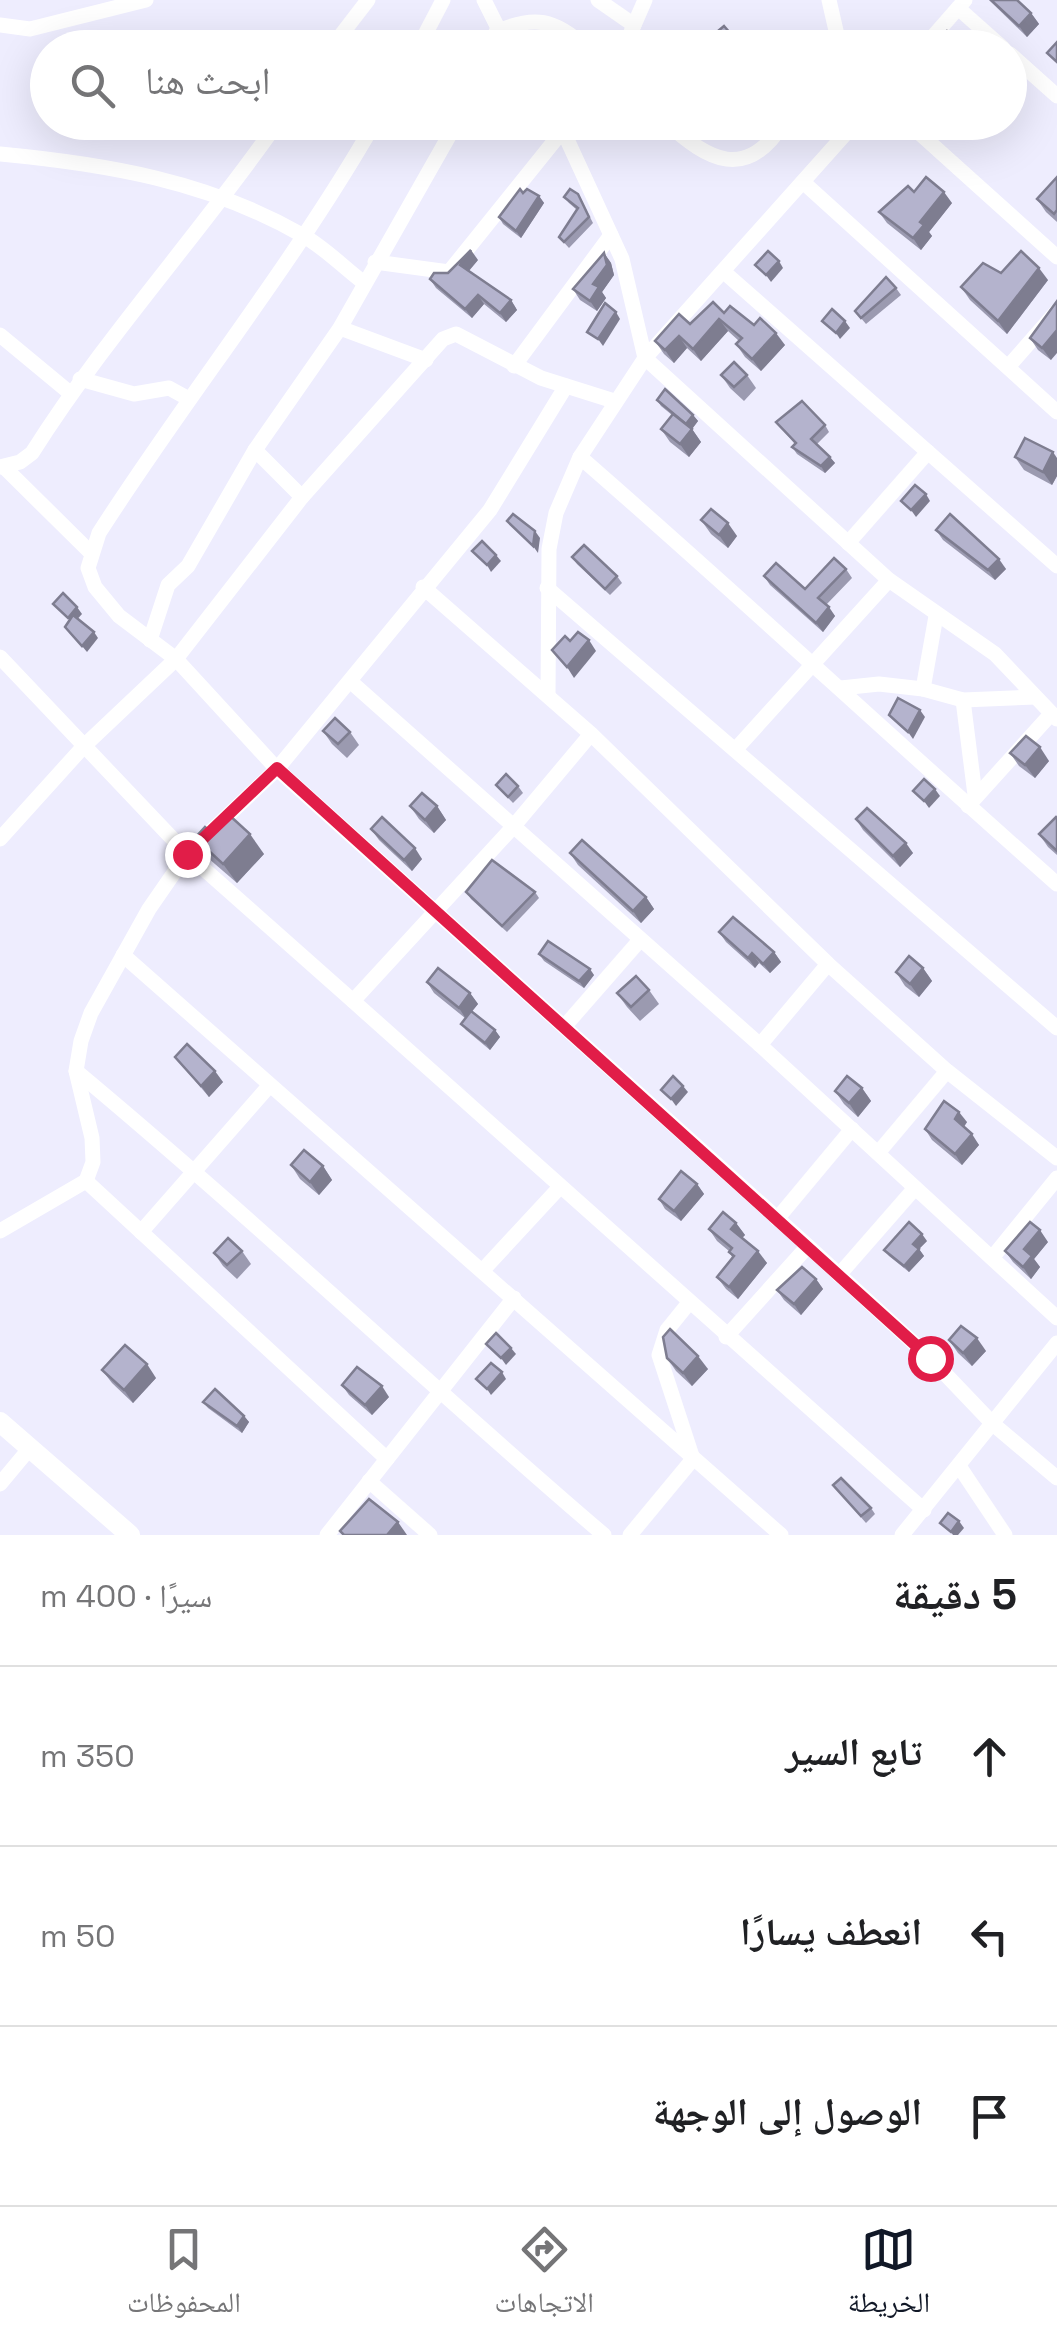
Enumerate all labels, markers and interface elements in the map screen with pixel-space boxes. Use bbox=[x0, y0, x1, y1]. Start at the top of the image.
search box bbox=[30, 30, 1027, 140]
text: ابحث هنا bbox=[145, 57, 271, 105]
icon: search bbox=[65, 58, 120, 113]
route end bbox=[165, 832, 211, 878]
route start bbox=[908, 1336, 954, 1382]
text: 5 دقيقة bbox=[893, 1568, 1017, 1621]
text: سيرًا · 400 m bbox=[40, 1576, 212, 1616]
text: تابع السير bbox=[786, 1728, 922, 1776]
icon: ahead bbox=[962, 1729, 1017, 1784]
text: 350 m bbox=[40, 1736, 135, 1776]
text: انعطف يسارًا bbox=[740, 1908, 922, 1956]
icon: left bbox=[962, 1909, 1017, 1964]
text: 50 m bbox=[40, 1916, 115, 1956]
text: الوصول إلى الوجهة bbox=[653, 2088, 922, 2136]
icon: arrive bbox=[962, 2089, 1017, 2144]
tab: المحفوظات bbox=[127, 2222, 241, 2330]
tab: الاتجاهات bbox=[495, 2222, 594, 2330]
tab: الخريطة bbox=[848, 2222, 930, 2330]

